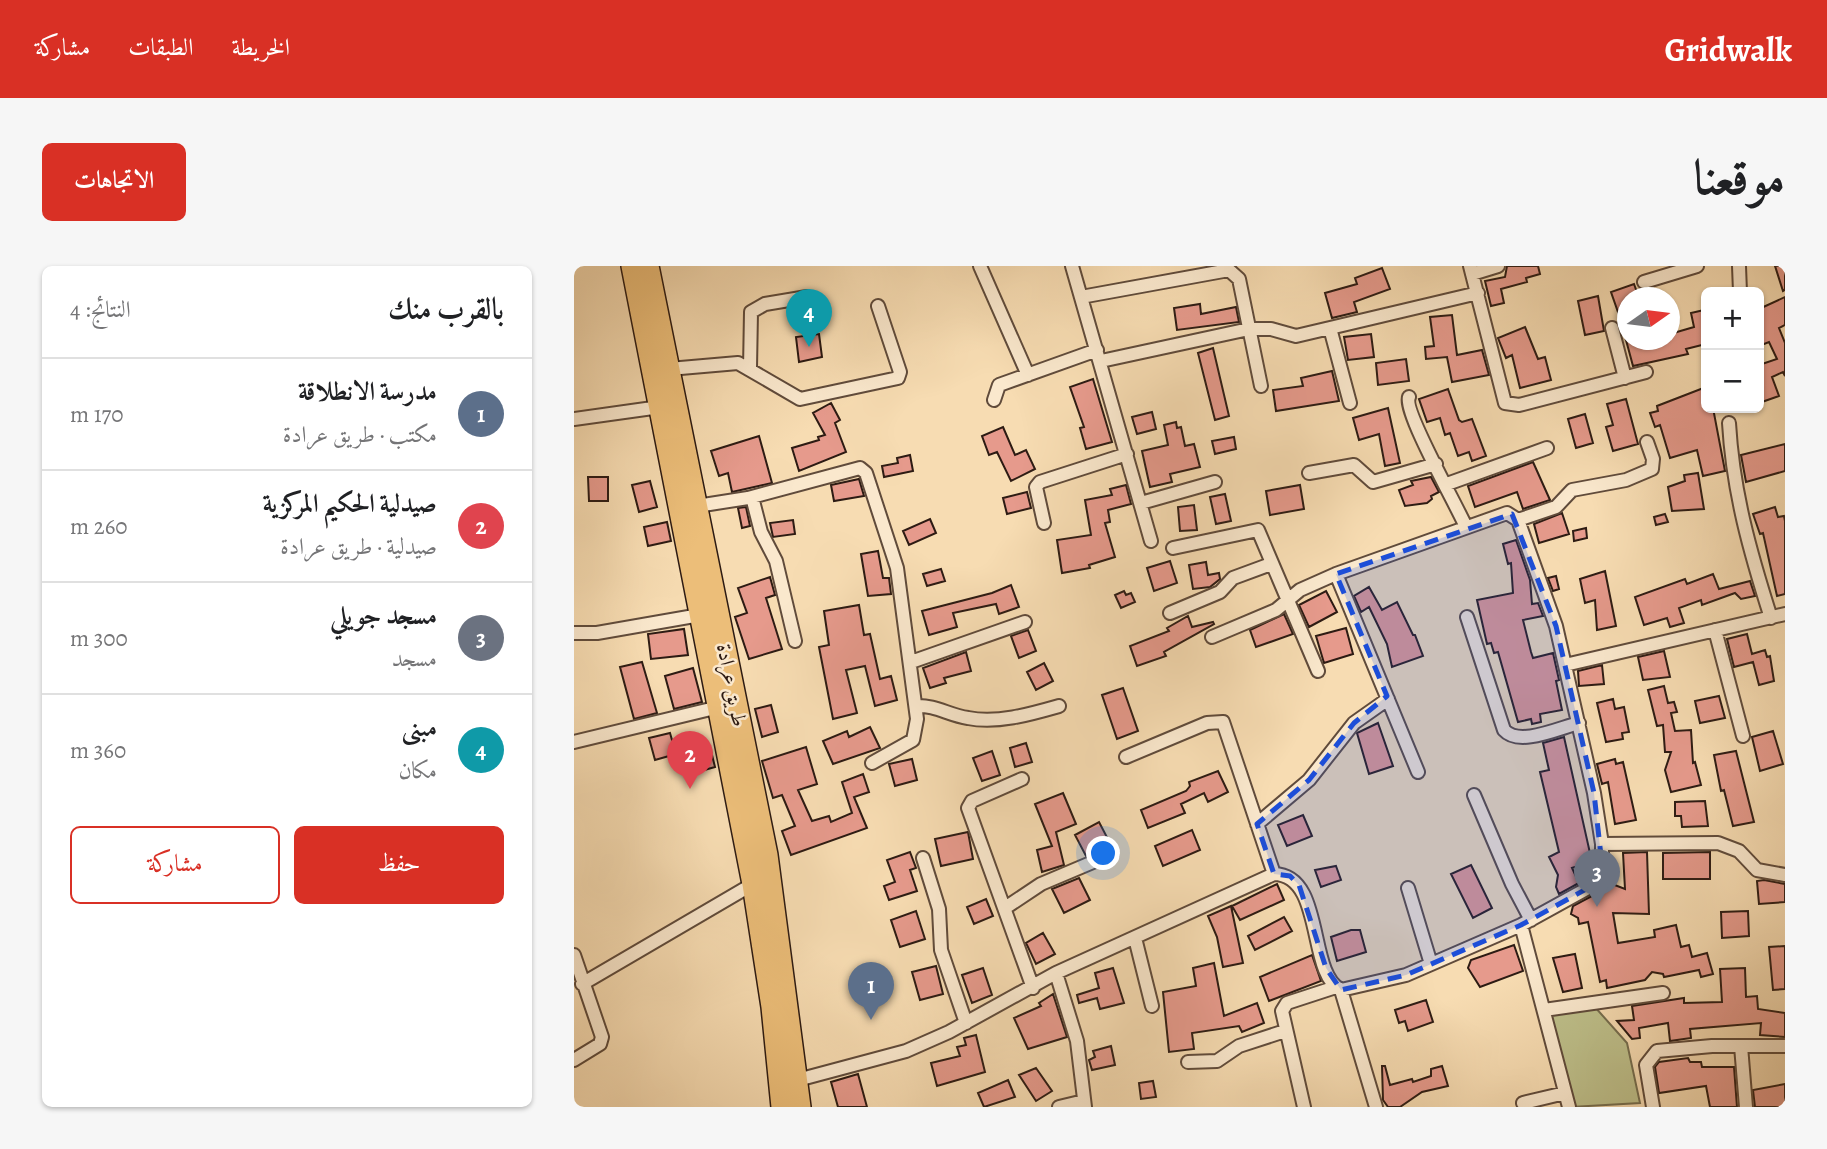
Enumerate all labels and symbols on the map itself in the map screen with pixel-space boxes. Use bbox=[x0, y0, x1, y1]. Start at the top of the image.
north arrow bbox=[1617, 287, 1680, 350]
pin: 4 bbox=[786, 289, 832, 347]
street label: طريق عرادة bbox=[709, 641, 754, 729]
pin: 2 bbox=[667, 731, 713, 789]
your location bbox=[1086, 836, 1120, 870]
pin: 3 bbox=[1574, 849, 1620, 907]
pin: 1 bbox=[848, 962, 894, 1020]

